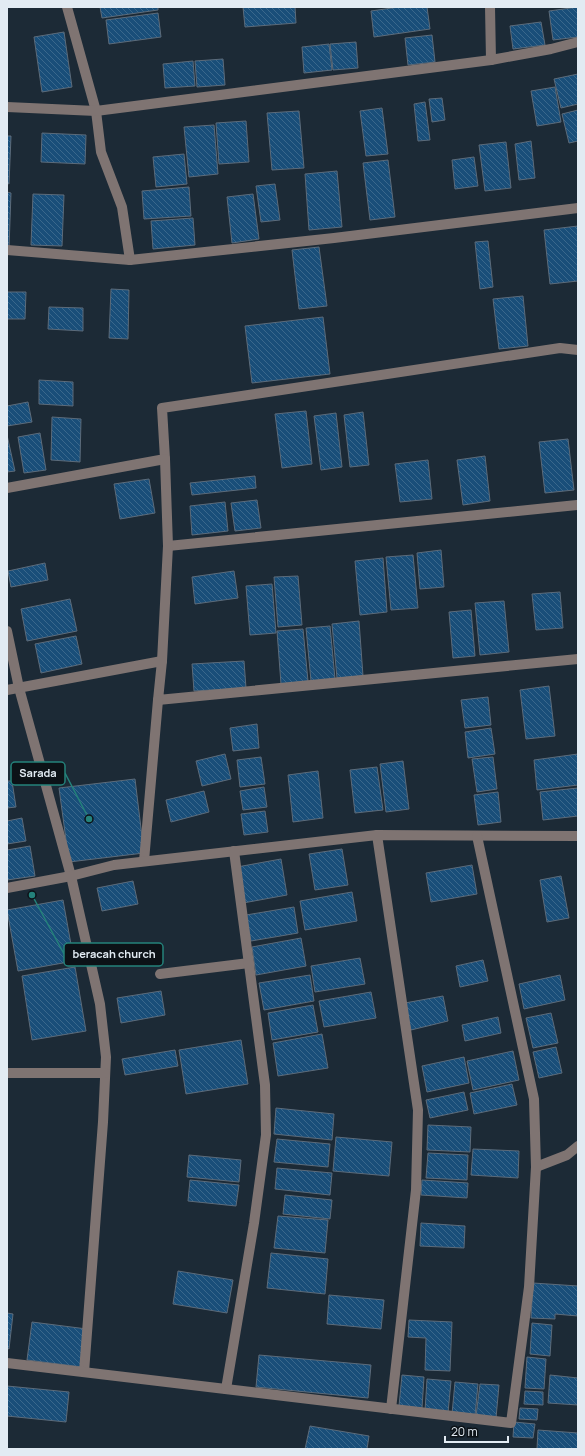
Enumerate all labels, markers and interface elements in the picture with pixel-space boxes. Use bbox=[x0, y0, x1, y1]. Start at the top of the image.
callout: Sarada bbox=[11, 762, 65, 785]
text: Sarada bbox=[19, 765, 57, 780]
callout: beracah church bbox=[64, 943, 163, 966]
text: beracah church bbox=[72, 946, 156, 961]
scale bar bbox=[445, 1418, 508, 1444]
text: 20 m bbox=[451, 1423, 478, 1440]

